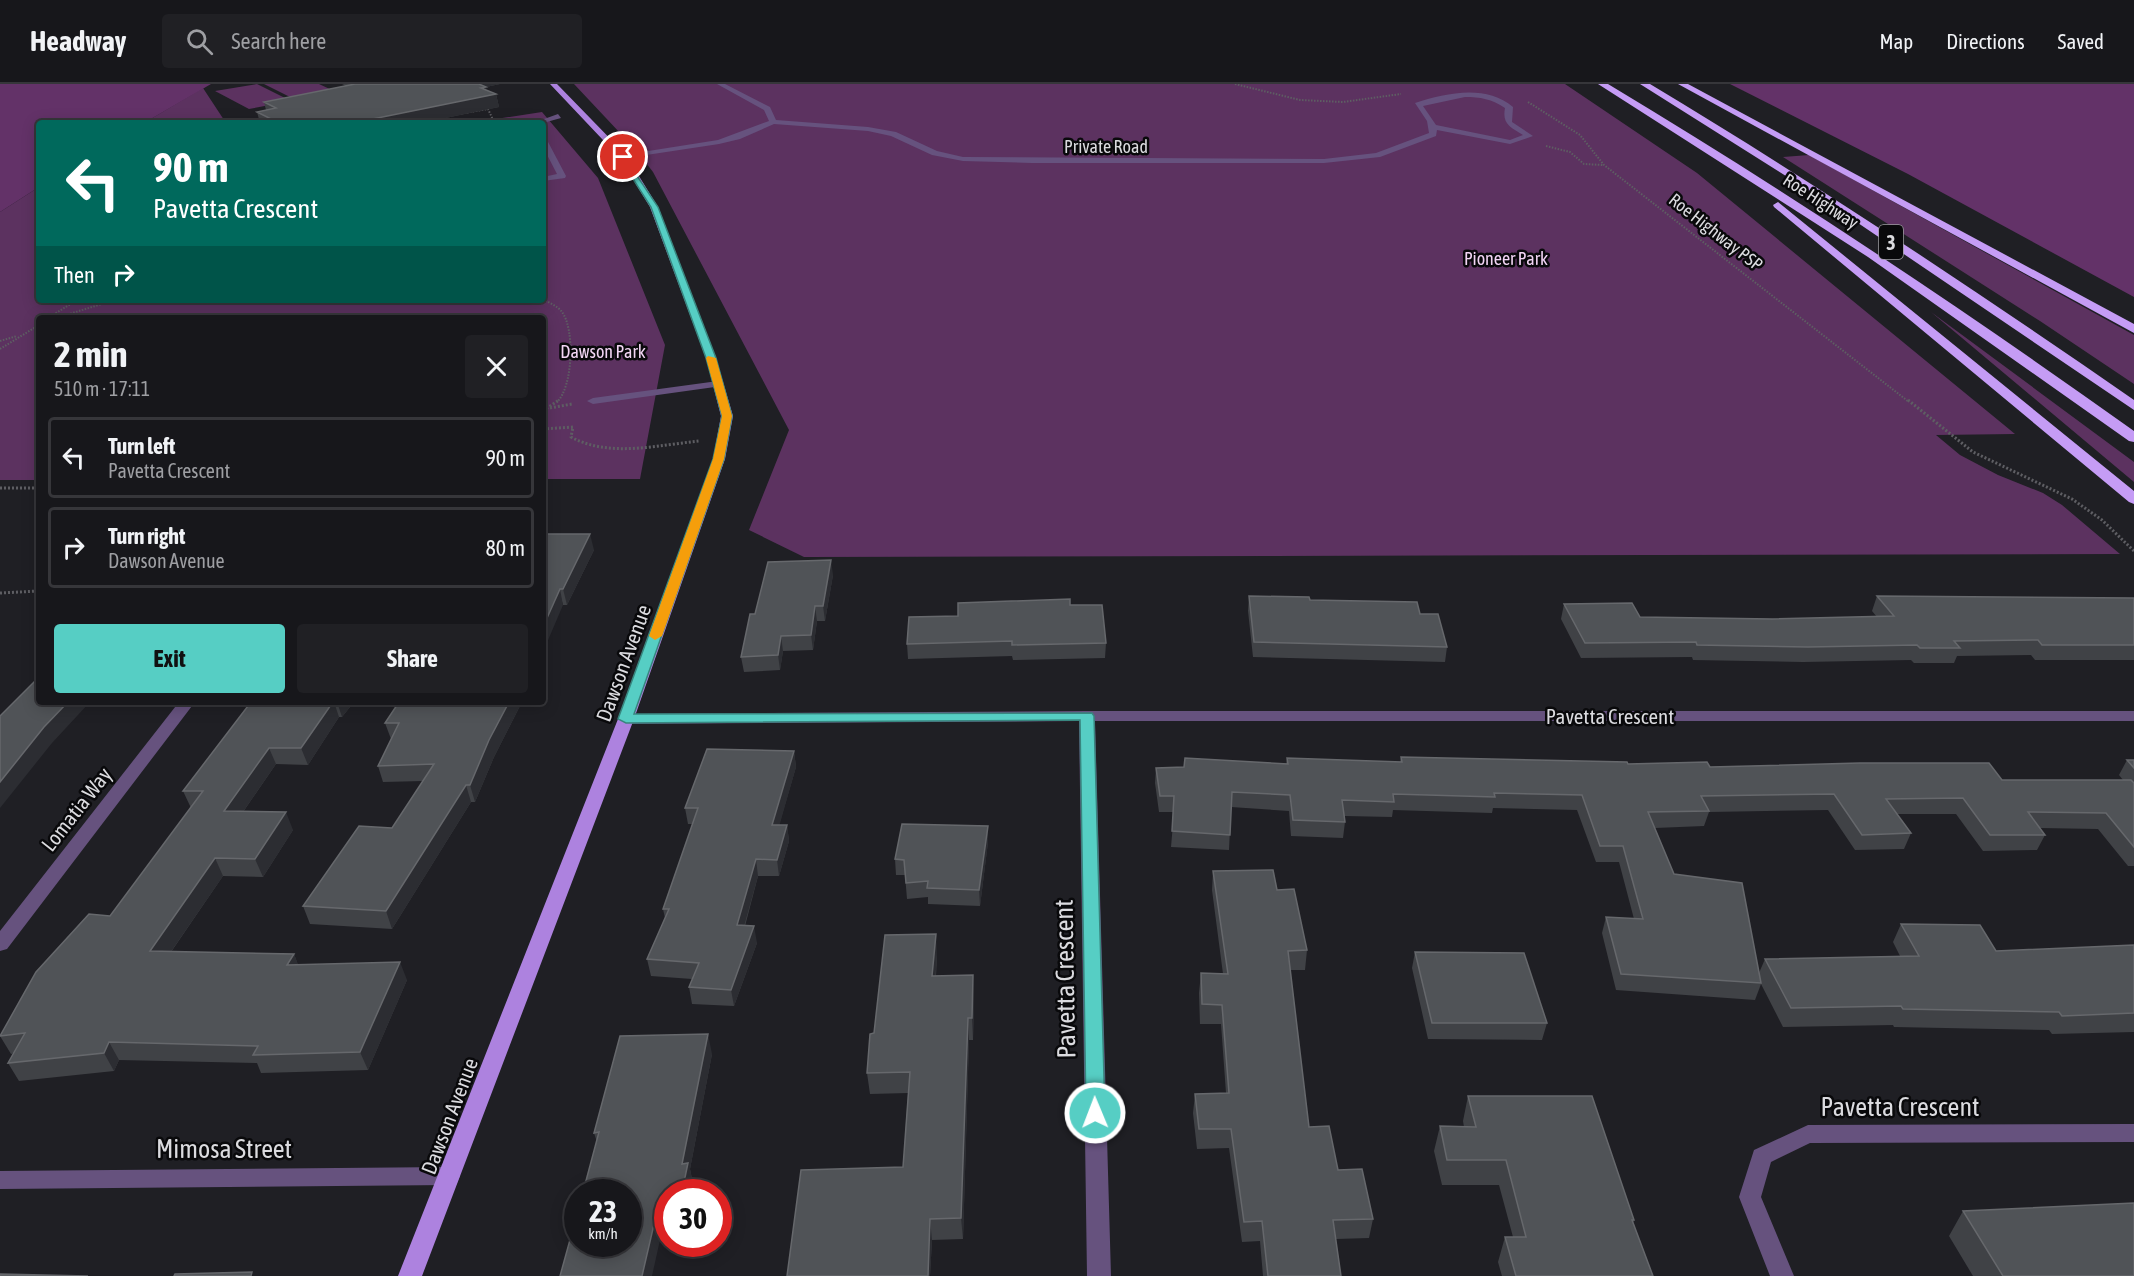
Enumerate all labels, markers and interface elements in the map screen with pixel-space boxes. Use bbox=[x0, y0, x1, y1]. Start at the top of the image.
search box bbox=[162, 14, 582, 68]
text: Headway bbox=[30, 25, 126, 57]
icon: search bbox=[183, 25, 216, 58]
text: Search here bbox=[231, 28, 326, 54]
text: Map bbox=[1879, 29, 1913, 53]
text: Directions bbox=[1946, 29, 2025, 53]
text: Saved bbox=[2058, 29, 2104, 53]
pin bbox=[597, 131, 648, 182]
street label: Private Road bbox=[1064, 136, 1148, 157]
icon: arrive bbox=[606, 140, 639, 173]
text: 90 m bbox=[153, 143, 228, 191]
icon: left bbox=[54, 144, 132, 222]
street label: Roe Highway bbox=[1779, 169, 1863, 233]
street label: Roe Highway PSP bbox=[1665, 189, 1767, 275]
text: Pavetta Crescent bbox=[153, 193, 318, 224]
road number: 3 bbox=[1879, 225, 1903, 259]
park label: Pioneer Park bbox=[1464, 248, 1548, 269]
icon: right bbox=[107, 258, 140, 291]
text: Then bbox=[54, 262, 95, 288]
text: 2 min bbox=[54, 333, 128, 375]
button: close bbox=[465, 335, 528, 398]
park label: Dawson Park bbox=[560, 341, 646, 362]
text: 510 m · 17:11 bbox=[54, 377, 150, 400]
text: Turn left bbox=[108, 433, 175, 459]
icon: left bbox=[57, 441, 90, 474]
text: 90 m bbox=[485, 445, 525, 471]
text: Pavetta Crescent bbox=[108, 459, 230, 482]
text: Turn right bbox=[108, 523, 185, 549]
icon: right bbox=[57, 531, 90, 564]
text: 80 m bbox=[485, 535, 525, 561]
text: Dawson Avenue bbox=[108, 549, 225, 572]
street label: Dawson Avenue bbox=[591, 601, 655, 725]
button: Exit bbox=[54, 624, 285, 693]
button: Share bbox=[297, 624, 528, 693]
street label: Pavetta Crescent bbox=[1546, 704, 1674, 728]
street label: Lomatia Way bbox=[36, 762, 116, 856]
street label: Pavetta Crescent bbox=[1049, 899, 1081, 1059]
street label: Dawson Avenue bbox=[416, 1054, 482, 1178]
position arrow bbox=[1063, 1081, 1127, 1145]
street label: Pavetta Crescent bbox=[1820, 1092, 1980, 1122]
street label: Mimosa Street bbox=[156, 1134, 292, 1164]
speed limit sign: 30 bbox=[654, 1179, 732, 1257]
text: 23 bbox=[589, 1194, 617, 1228]
text: km/h bbox=[588, 1225, 618, 1242]

